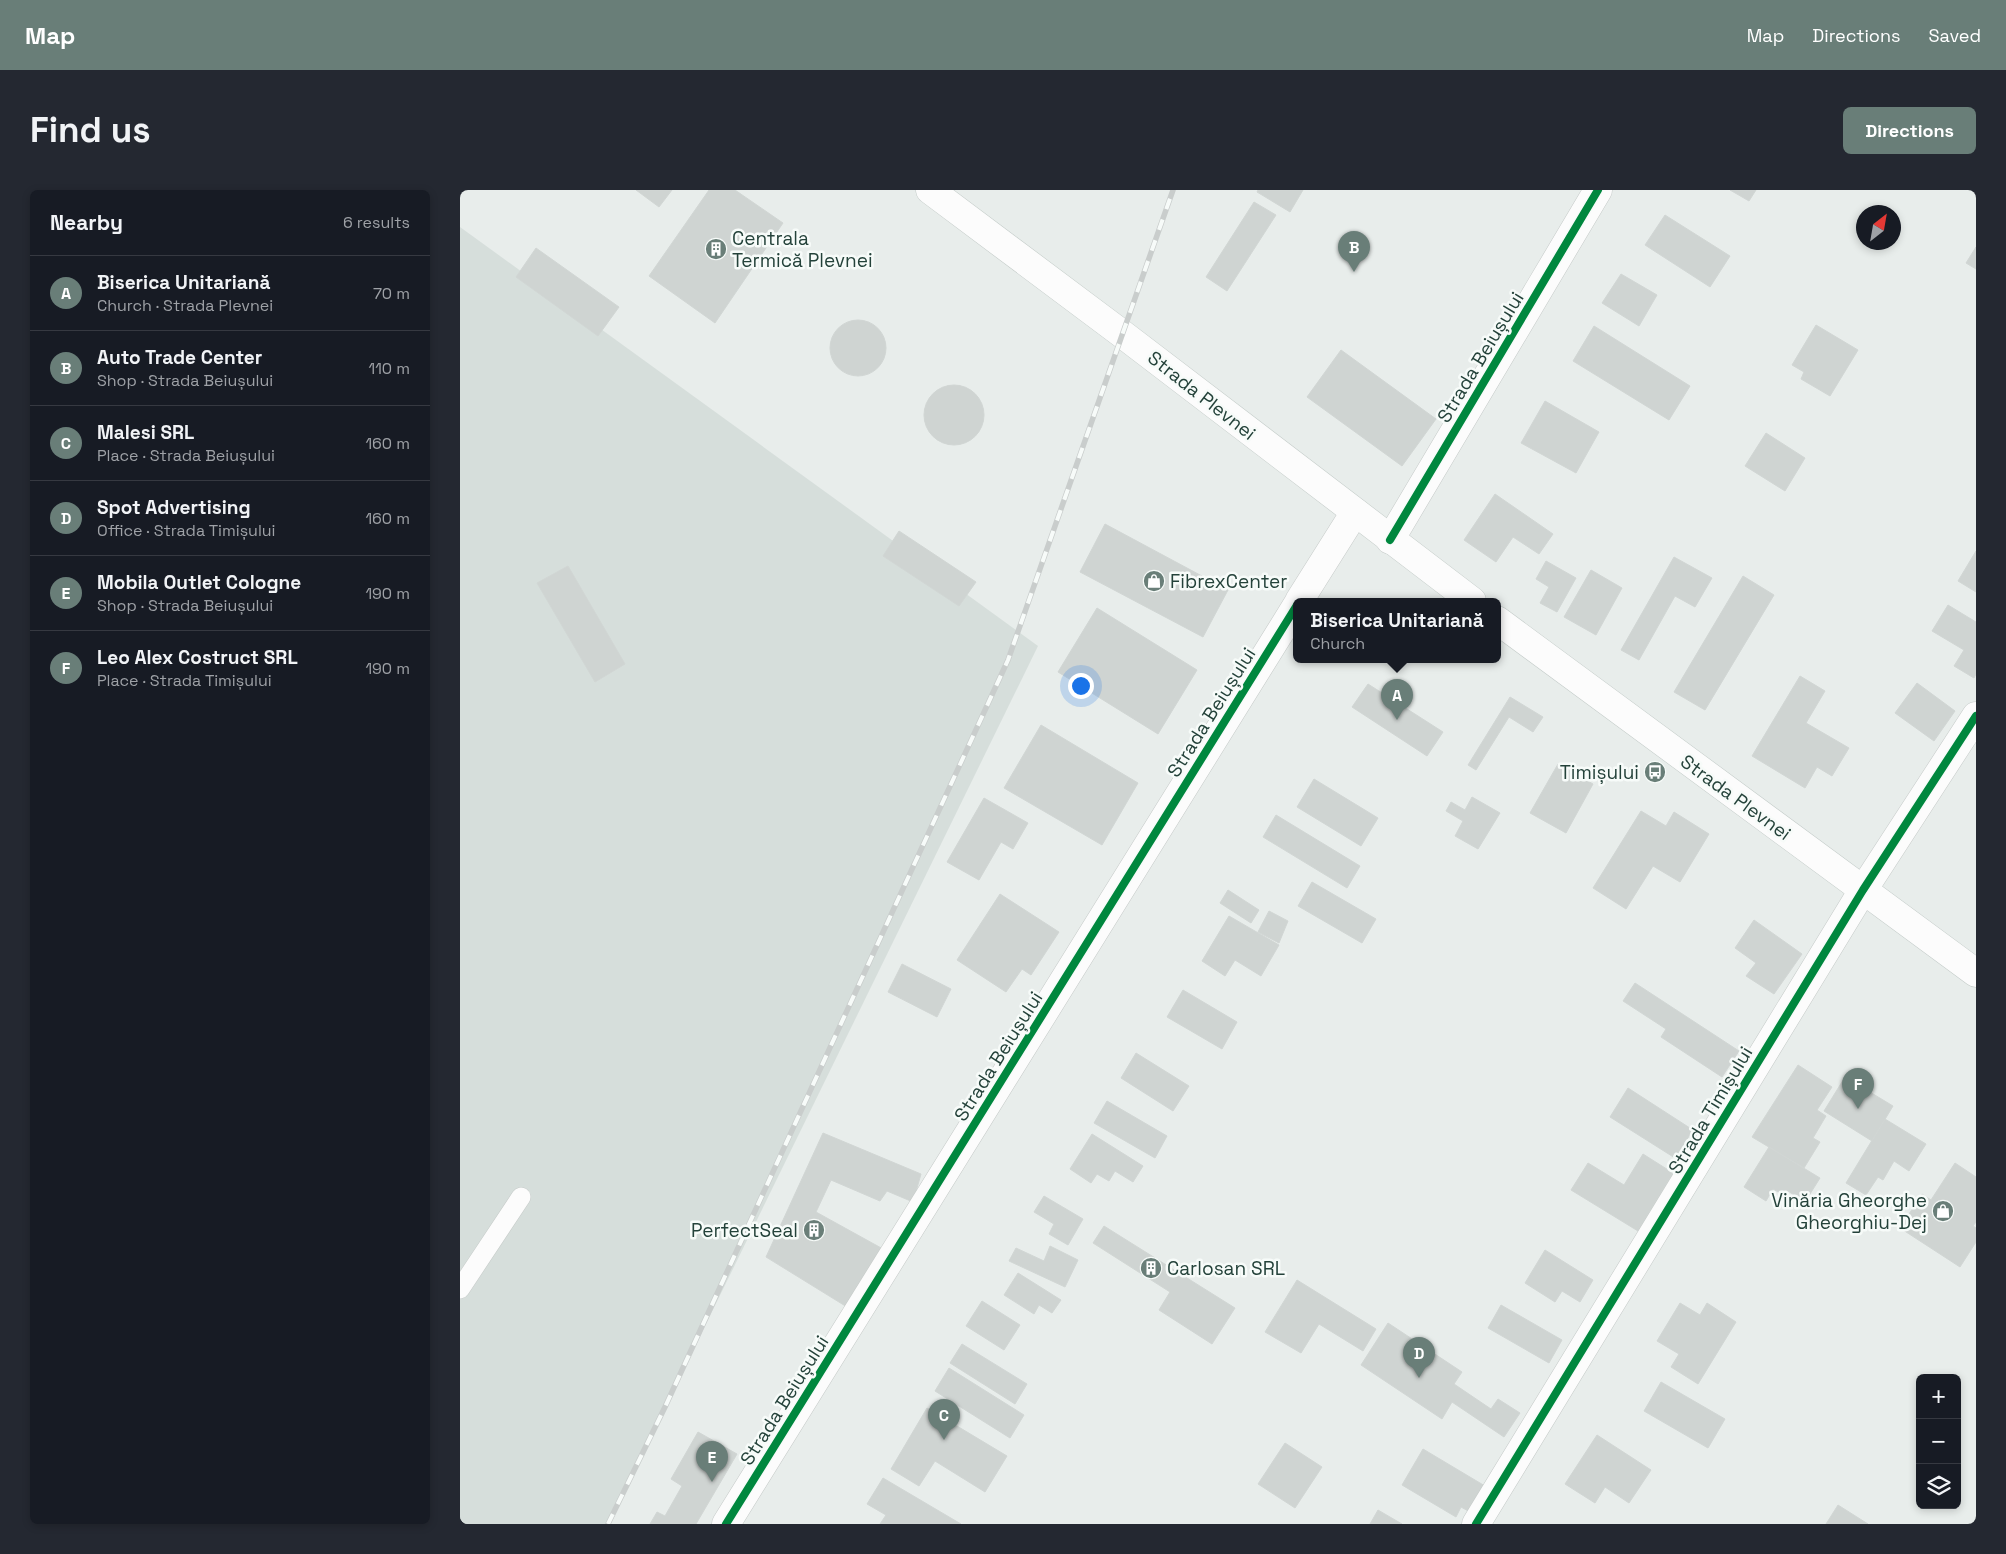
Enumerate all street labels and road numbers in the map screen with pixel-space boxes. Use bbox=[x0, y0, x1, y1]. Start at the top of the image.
street label: Strada Beiușului bbox=[1431, 287, 1529, 427]
street label: Strada Plevnei bbox=[1143, 345, 1261, 445]
street label: Strada Beiușului bbox=[1161, 643, 1261, 782]
street label: Strada Plevnei bbox=[1676, 749, 1796, 846]
street label: Strada Beiușului bbox=[948, 987, 1048, 1126]
street label: Strada Timișului bbox=[1662, 1042, 1758, 1179]
street label: Strada Beiușului bbox=[734, 1331, 834, 1470]

